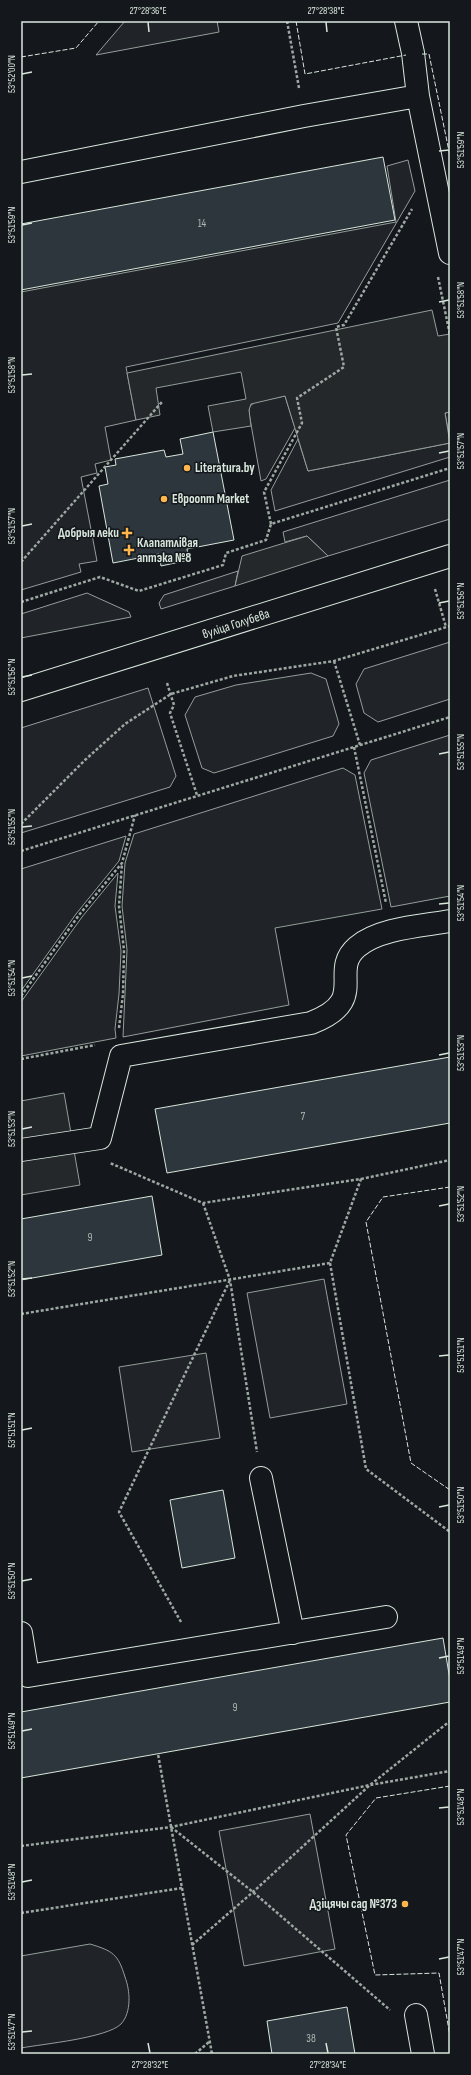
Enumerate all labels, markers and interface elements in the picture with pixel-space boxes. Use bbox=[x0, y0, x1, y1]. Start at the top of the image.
text: 27°28'36"E bbox=[129, 5, 167, 17]
text: 27°28'38"E bbox=[307, 5, 345, 17]
text: 53°52'00"N bbox=[6, 55, 18, 93]
text: 53°51'59"N bbox=[455, 132, 467, 168]
text: 53°51'59"N bbox=[6, 207, 18, 243]
house number: 14 bbox=[198, 217, 207, 230]
text: 53°51'58"N bbox=[455, 282, 467, 318]
text: 53°51'58"N bbox=[6, 357, 18, 393]
text: 53°51'57"N bbox=[455, 433, 467, 469]
place label: Literatura.by bbox=[195, 460, 255, 476]
marker: Literatura.by bbox=[182, 463, 192, 473]
place label: Евроопт Market bbox=[172, 491, 250, 507]
marker: Евроопт Market bbox=[159, 494, 169, 504]
text: 53°51'57"N bbox=[6, 508, 18, 544]
place label: Добрыя леки bbox=[58, 525, 119, 541]
marker: Добрыя леки bbox=[122, 528, 132, 538]
place label: Клапатлівая аптэка №8 bbox=[137, 535, 198, 566]
marker: Клапатлівая аптэка №8 bbox=[124, 545, 134, 555]
text: 53°51'56"N bbox=[455, 583, 467, 619]
street label: вуліца Голубева bbox=[200, 606, 272, 642]
text: 53°51'56"N bbox=[6, 659, 18, 695]
text: 53°51'55"N bbox=[455, 734, 467, 770]
text: 53°51'55"N bbox=[6, 809, 18, 845]
text: 53°51'54"N bbox=[455, 885, 467, 921]
text: 53°51'54"N bbox=[6, 960, 18, 996]
text: 53°51'53"N bbox=[455, 1035, 467, 1071]
house number: 7 bbox=[301, 1110, 306, 1123]
text: 53°51'53"N bbox=[6, 1111, 18, 1147]
text: 53°51'52"N bbox=[455, 1186, 467, 1222]
house number: 9 bbox=[88, 1231, 93, 1244]
text: 53°51'52"N bbox=[6, 1261, 18, 1297]
text: 53°51'51"N bbox=[455, 1337, 467, 1373]
text: 53°51'51"N bbox=[6, 1412, 18, 1448]
text: 53°51'50"N bbox=[455, 1487, 467, 1523]
text: 53°51'50"N bbox=[6, 1563, 18, 1599]
text: 53°51'49"N bbox=[455, 1638, 467, 1674]
house number: 9 bbox=[233, 1701, 238, 1714]
text: 53°51'49"N bbox=[6, 1713, 18, 1749]
text: 53°51'48"N bbox=[455, 1789, 467, 1825]
text: 53°51'48"N bbox=[6, 1864, 18, 1900]
place label: Дзіцячы сад №373 bbox=[309, 1896, 397, 1912]
marker: Дзіцячы сад №373 bbox=[400, 1899, 410, 1909]
text: 53°51'47"N bbox=[455, 1939, 467, 1975]
text: 53°51'47"N bbox=[6, 2014, 18, 2050]
house number: 38 bbox=[306, 2032, 316, 2045]
text: 27°28'32"E bbox=[132, 2059, 168, 2071]
text: 27°28'34"E bbox=[310, 2059, 346, 2071]

